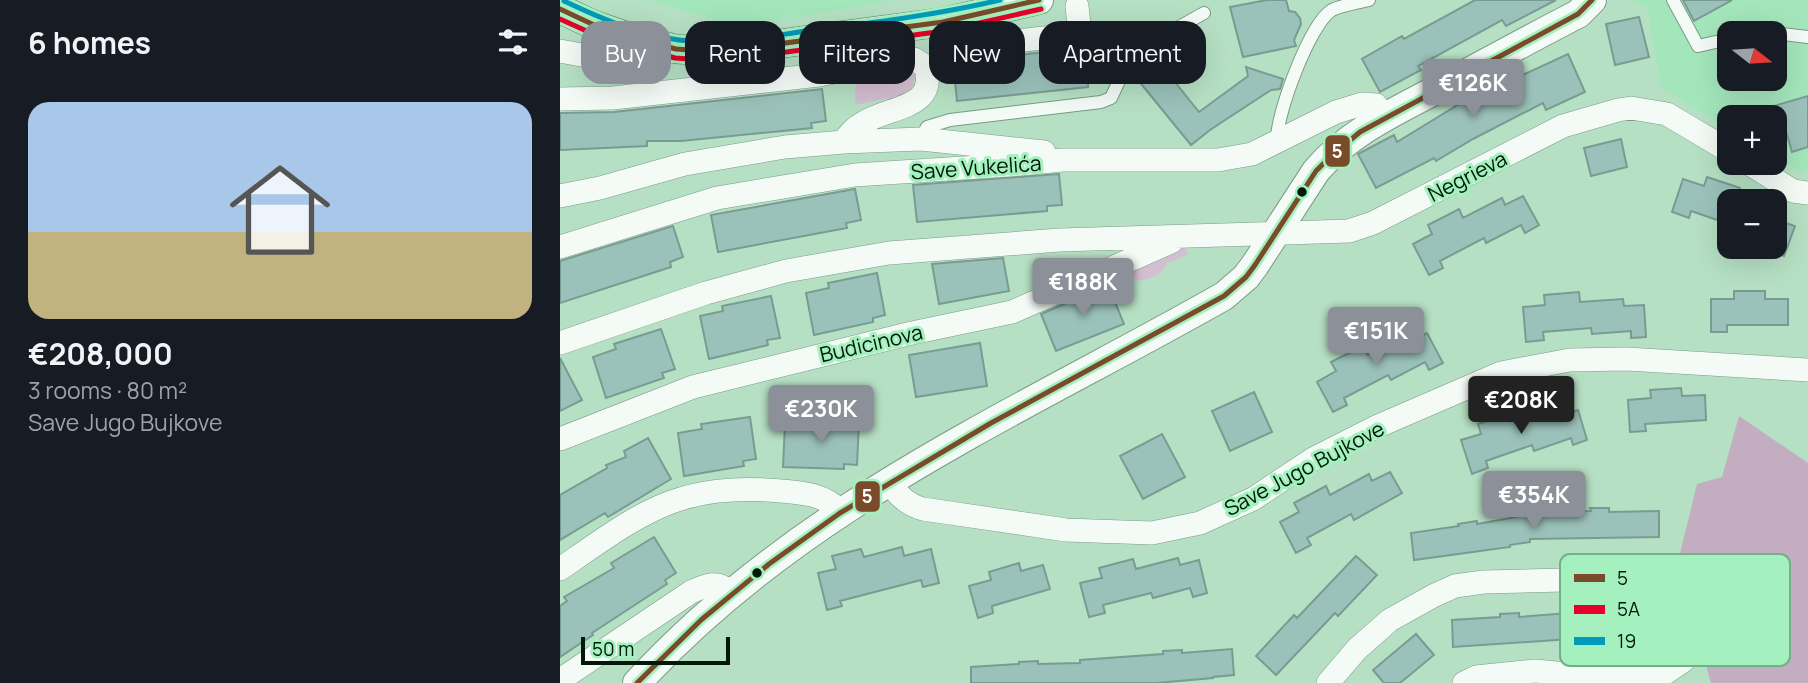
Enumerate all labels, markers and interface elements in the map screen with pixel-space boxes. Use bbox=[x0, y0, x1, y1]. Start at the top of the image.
chip: Buy bbox=[581, 21, 671, 84]
chip: Rent bbox=[685, 21, 785, 84]
chip: Filters bbox=[799, 21, 915, 84]
chip: New bbox=[929, 21, 1025, 84]
chip: Apartment bbox=[1039, 21, 1206, 84]
north arrow bbox=[1717, 21, 1787, 91]
map controls bbox=[1717, 21, 1787, 259]
text: 6 homes bbox=[28, 22, 151, 63]
icon: filters bbox=[494, 23, 532, 61]
pin: €126K bbox=[1424, 60, 1522, 119]
text: €126K bbox=[1439, 66, 1507, 98]
button: + bbox=[1717, 105, 1787, 175]
line badge: 5 bbox=[1324, 134, 1351, 168]
text: 5 bbox=[1331, 138, 1343, 164]
street label: Negrieva bbox=[1423, 144, 1511, 208]
icon: home bbox=[217, 147, 343, 273]
street label: Save Vukelića bbox=[910, 148, 1042, 186]
unlabelled marker bbox=[1295, 185, 1309, 199]
button: − bbox=[1717, 189, 1787, 259]
pin: €188K bbox=[1034, 258, 1132, 318]
text: €188K bbox=[1049, 265, 1117, 297]
pin: €151K bbox=[1327, 308, 1425, 367]
text: €151K bbox=[1344, 314, 1408, 346]
street label: Budicinova bbox=[817, 318, 925, 368]
text: €208,000 bbox=[28, 333, 173, 374]
text: 3 rooms · 80 m² bbox=[28, 374, 187, 406]
pin: €208K bbox=[1472, 376, 1570, 436]
text: €208K bbox=[1484, 383, 1558, 415]
pin: €230K bbox=[772, 386, 870, 445]
text: €230K bbox=[785, 392, 857, 424]
text: Save Jugo Bujkove bbox=[28, 406, 222, 438]
street label: Save Jugo Bujkove bbox=[1219, 414, 1389, 522]
pin: €354K bbox=[1485, 472, 1583, 531]
text: €354K bbox=[1498, 478, 1570, 510]
line badge: 5 bbox=[854, 480, 881, 513]
text: 5 bbox=[861, 483, 873, 509]
legend bbox=[1560, 554, 1790, 666]
text: 5 bbox=[1617, 565, 1628, 591]
unlabelled marker bbox=[750, 566, 764, 580]
text: 5A bbox=[1617, 596, 1640, 622]
text: 19 bbox=[1617, 628, 1636, 654]
scale bar bbox=[581, 634, 730, 666]
text: 50 m bbox=[592, 636, 634, 662]

